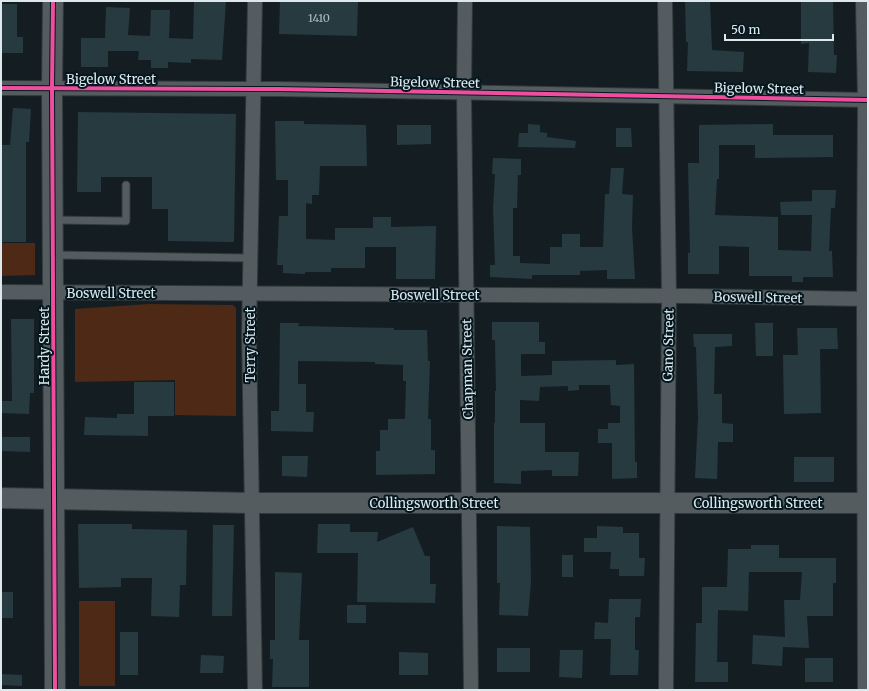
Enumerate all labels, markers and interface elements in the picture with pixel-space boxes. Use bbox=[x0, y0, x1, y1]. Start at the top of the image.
house number: 1410 bbox=[308, 11, 330, 25]
scale bar bbox=[725, 16, 833, 42]
text: 50 m bbox=[731, 22, 760, 37]
street label: Bigelow Street bbox=[66, 71, 156, 88]
street label: Bigelow Street bbox=[390, 73, 480, 92]
street label: Bigelow Street bbox=[714, 79, 804, 98]
street label: Boswell Street bbox=[67, 285, 156, 302]
street label: Boswell Street bbox=[391, 287, 480, 304]
street label: Boswell Street bbox=[713, 288, 803, 307]
street label: Hardy Street bbox=[36, 307, 53, 385]
street label: Terry Street bbox=[242, 307, 259, 383]
street label: Gano Street bbox=[659, 308, 678, 382]
street label: Chapman Street bbox=[458, 319, 477, 419]
street label: Collingsworth Street bbox=[370, 495, 498, 512]
street label: Collingsworth Street bbox=[694, 495, 822, 512]

